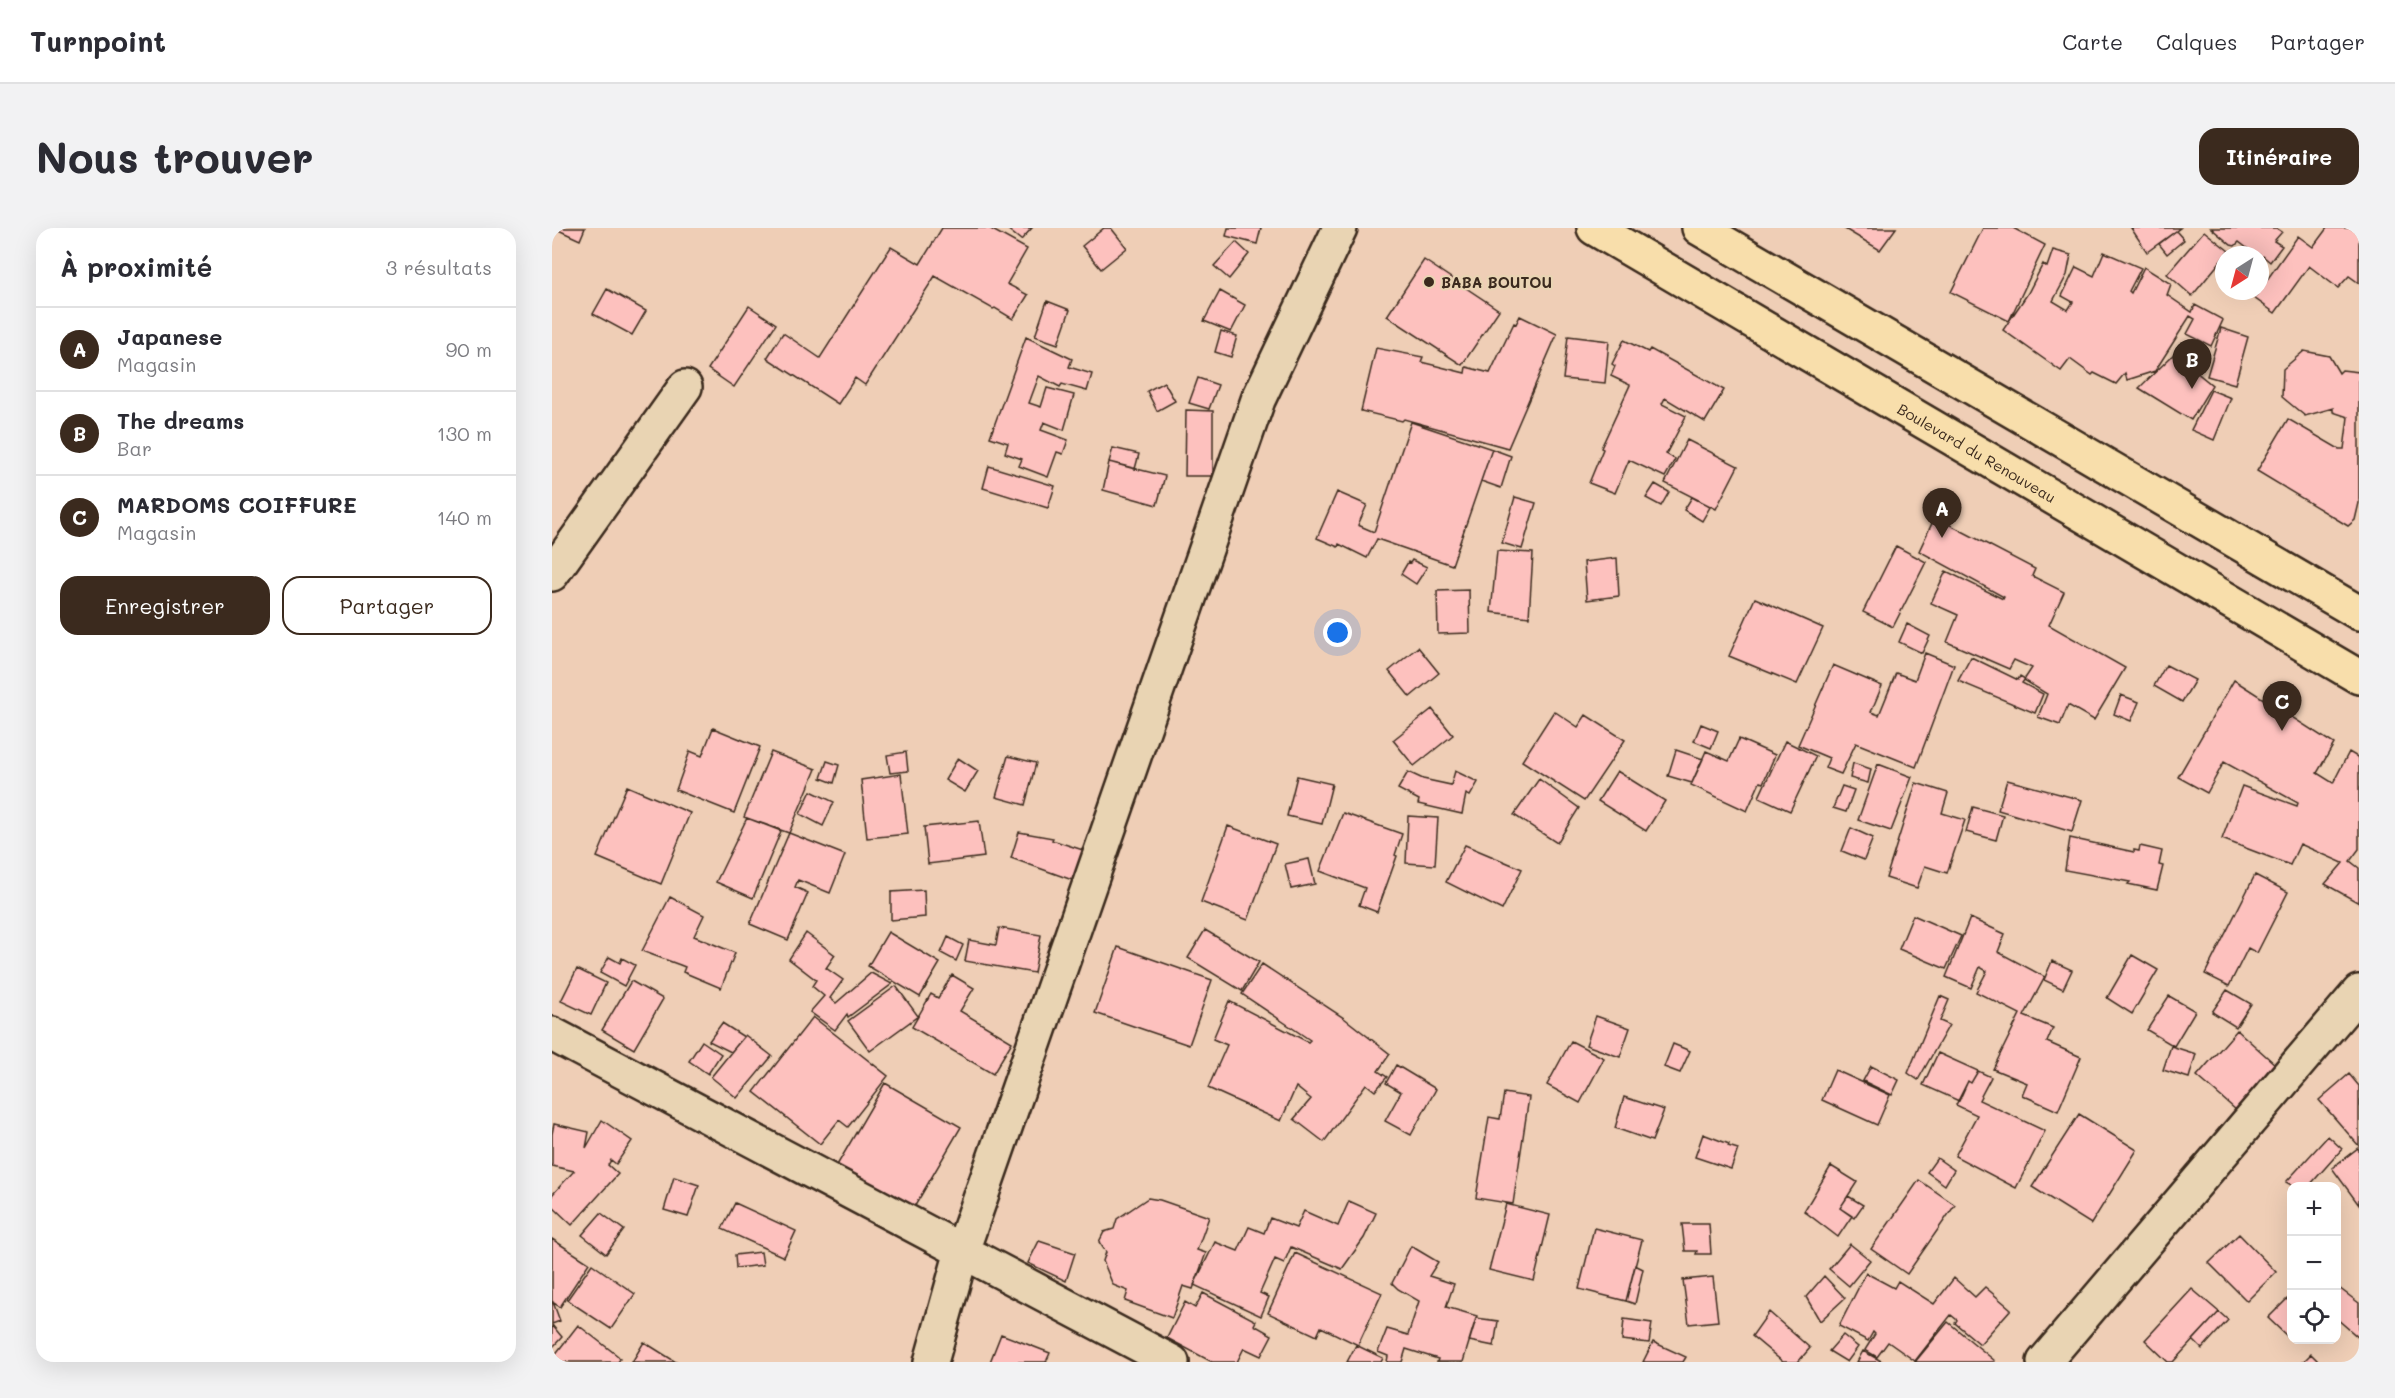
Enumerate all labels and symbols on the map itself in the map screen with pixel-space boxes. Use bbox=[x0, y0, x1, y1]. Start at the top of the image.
north arrow bbox=[2215, 246, 2269, 300]
place label: BABA BOUTOU bbox=[1441, 272, 1552, 292]
marker: BABA BOUTOU bbox=[1422, 275, 1436, 289]
pin: B bbox=[2172, 340, 2212, 389]
street label: Boulevard du Renouveau bbox=[1894, 398, 2060, 507]
pin: A bbox=[1922, 488, 1962, 538]
your location bbox=[1323, 618, 1352, 647]
pin: C bbox=[2262, 682, 2302, 731]

